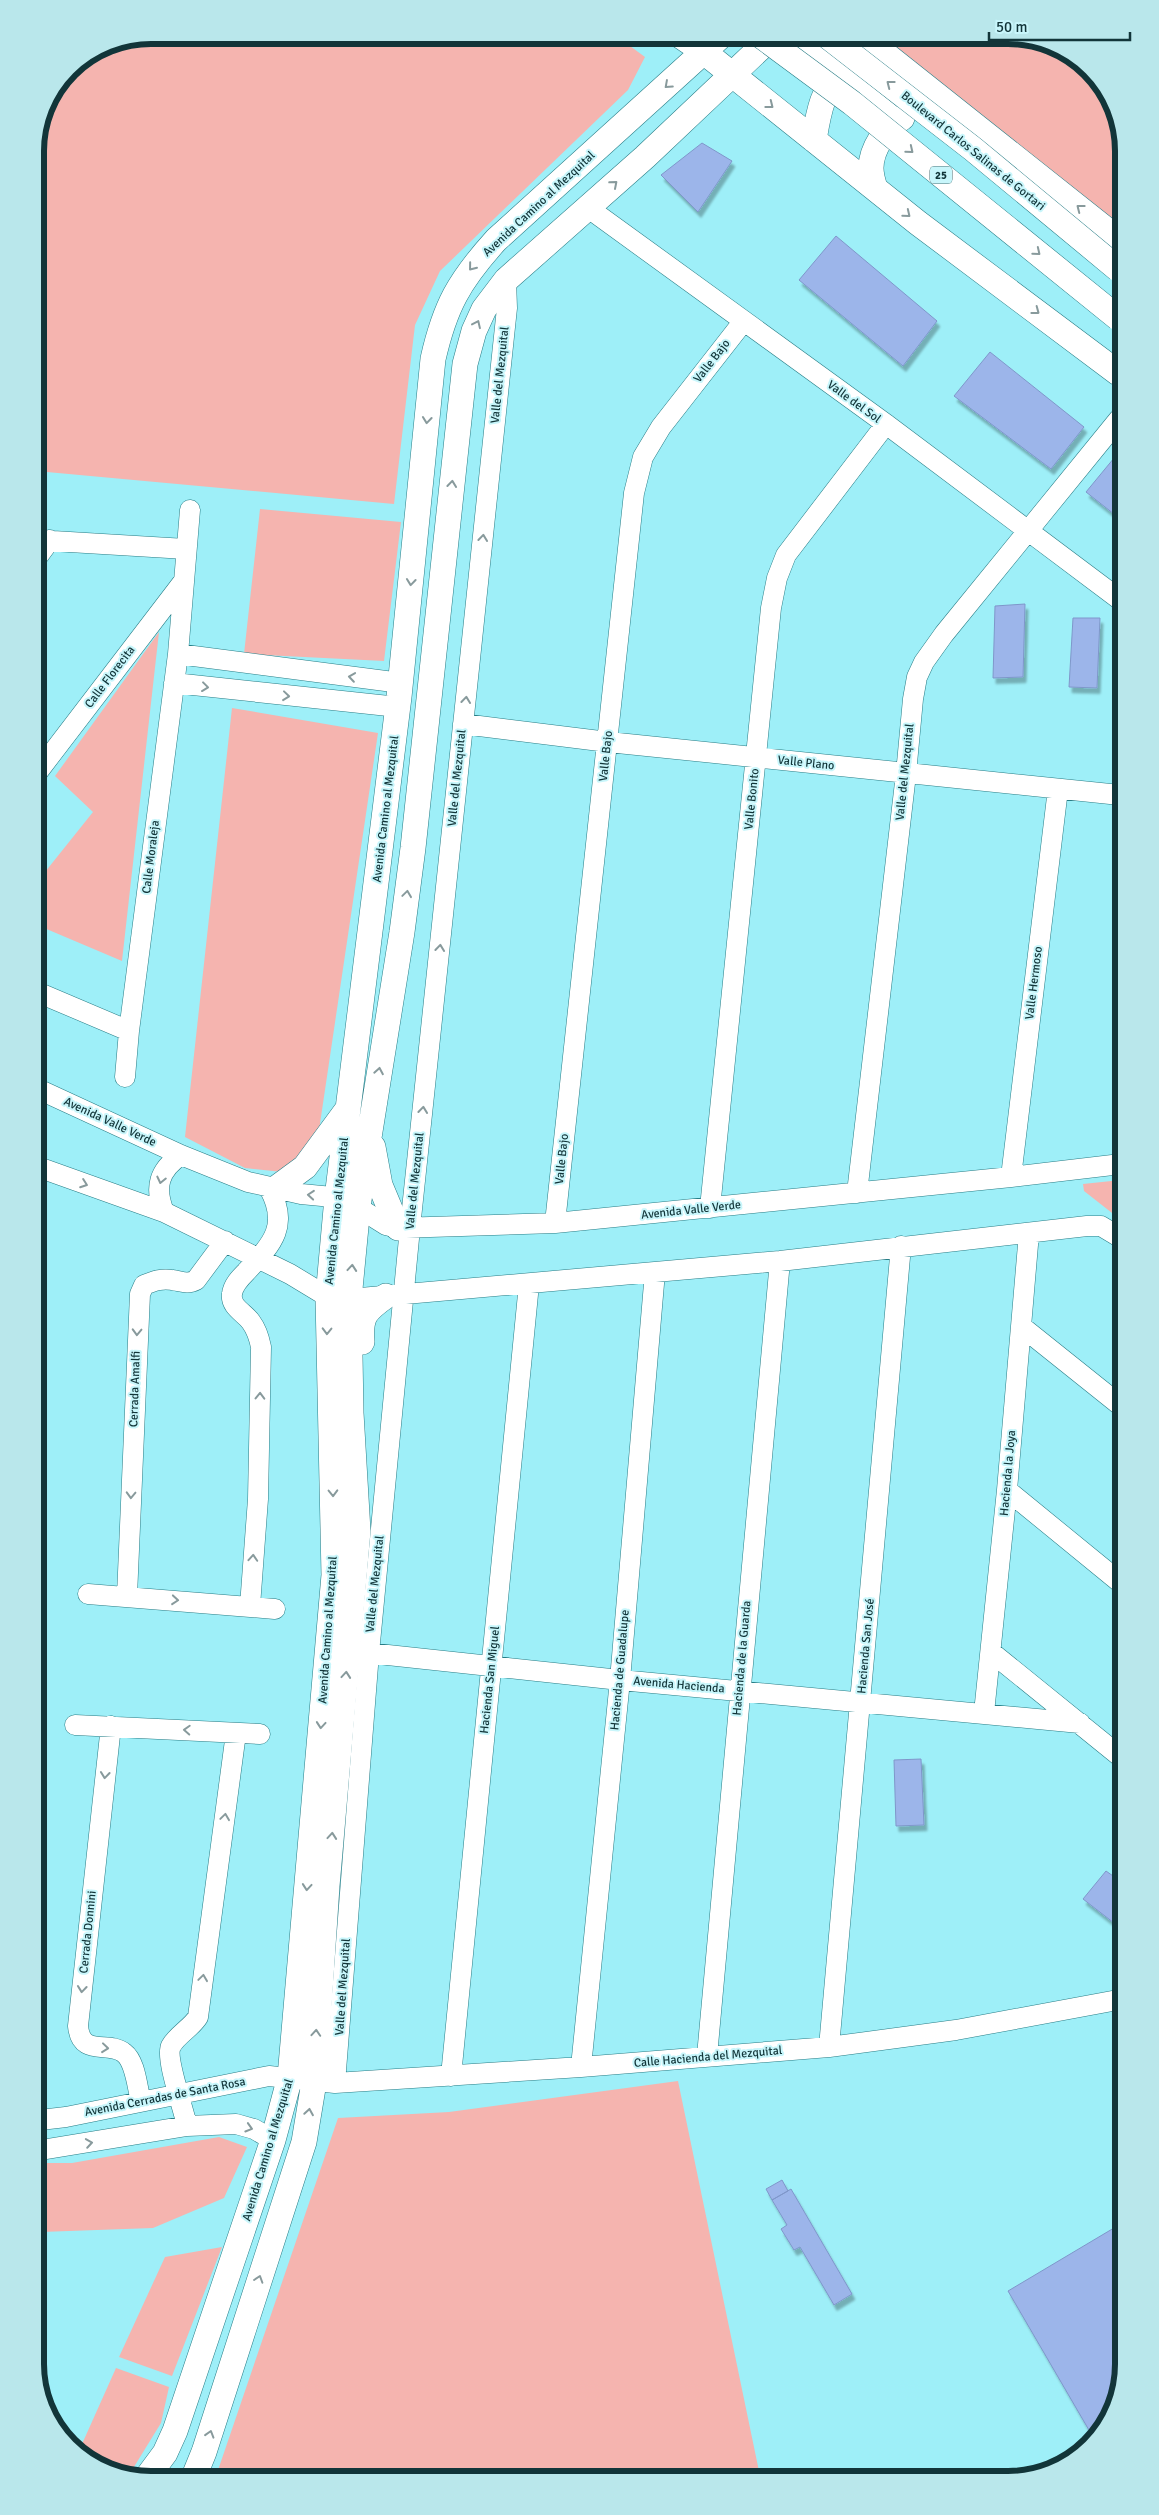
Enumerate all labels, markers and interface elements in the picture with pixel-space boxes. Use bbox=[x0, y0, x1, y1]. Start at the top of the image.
scale bar bbox=[989, 10, 1130, 42]
text: 50 m bbox=[996, 18, 1027, 36]
one-way arrow bbox=[665, 79, 674, 88]
one-way arrow bbox=[887, 82, 896, 90]
street label: Boulevard Carlos Salinas de Gortari bbox=[898, 88, 1048, 214]
one-way arrow bbox=[764, 100, 773, 108]
one-way arrow bbox=[904, 145, 913, 153]
street label: Avenida Camino al Mezquital bbox=[480, 148, 599, 260]
road number: 25 bbox=[930, 166, 952, 184]
one-way arrow bbox=[608, 181, 617, 190]
one-way arrow bbox=[1077, 206, 1086, 214]
one-way arrow bbox=[901, 208, 910, 217]
one-way arrow bbox=[1031, 247, 1040, 256]
one-way arrow bbox=[470, 261, 478, 270]
one-way arrow bbox=[1030, 306, 1039, 314]
one-way arrow bbox=[471, 320, 481, 329]
street label: Valle del Mezquital bbox=[487, 325, 513, 424]
street label: Valle Bajo bbox=[690, 336, 734, 386]
street label: Valle del Sol bbox=[824, 377, 884, 427]
one-way arrow bbox=[422, 416, 433, 424]
one-way arrow bbox=[446, 480, 457, 488]
one-way arrow bbox=[477, 534, 488, 542]
one-way arrow bbox=[406, 578, 417, 586]
street label: Calle Florecita bbox=[82, 643, 138, 711]
one-way arrow bbox=[348, 672, 357, 682]
one-way arrow bbox=[201, 682, 210, 692]
one-way arrow bbox=[282, 690, 290, 701]
one-way arrow bbox=[460, 696, 471, 704]
street label: Valle del Mezquital bbox=[892, 722, 918, 821]
street label: Valle del Mezquital bbox=[444, 728, 470, 827]
street label: Valle Bajo bbox=[596, 730, 616, 782]
street label: Avenida Camino al Mezquital bbox=[370, 734, 403, 883]
street label: Valle Plano bbox=[777, 753, 835, 773]
street label: Valle Bonito bbox=[741, 768, 763, 830]
street label: Calle Moraleja bbox=[139, 819, 163, 895]
one-way arrow bbox=[401, 889, 412, 897]
one-way arrow bbox=[434, 944, 445, 952]
street label: Valle Hermoso bbox=[1022, 945, 1046, 1021]
one-way arrow bbox=[373, 1067, 383, 1076]
street label: Avenida Valle Verde bbox=[61, 1094, 159, 1150]
one-way arrow bbox=[417, 1106, 428, 1114]
street label: Valle del Mezquital bbox=[402, 1131, 428, 1230]
street label: Valle Bajo bbox=[552, 1133, 572, 1185]
street label: Avenida Camino al Mezquital bbox=[322, 1136, 352, 1285]
one-way arrow bbox=[156, 1175, 167, 1184]
one-way arrow bbox=[79, 1178, 88, 1188]
one-way arrow bbox=[307, 1190, 315, 1201]
street label: Avenida Valle Verde bbox=[640, 1197, 742, 1223]
one-way arrow bbox=[346, 1264, 357, 1272]
one-way arrow bbox=[322, 1328, 332, 1335]
one-way arrow bbox=[132, 1329, 142, 1337]
street label: Cerrada Amalfi bbox=[126, 1351, 144, 1427]
one-way arrow bbox=[255, 1391, 266, 1399]
street label: Hacienda la Joya bbox=[997, 1429, 1019, 1517]
one-way arrow bbox=[328, 1490, 339, 1498]
one-way arrow bbox=[125, 1491, 136, 1499]
street label: Valle del Mezquital bbox=[362, 1534, 388, 1633]
one-way arrow bbox=[248, 1554, 259, 1562]
street label: Avenida Camino al Mezquital bbox=[315, 1555, 341, 1704]
one-way arrow bbox=[171, 1595, 179, 1606]
street label: Hacienda San José bbox=[854, 1598, 878, 1694]
street label: Hacienda de la Guarda bbox=[730, 1600, 754, 1716]
street label: Hacienda de Guadalupe bbox=[607, 1609, 633, 1731]
street label: Hacienda San Miguel bbox=[477, 1625, 503, 1735]
one-way arrow bbox=[341, 1670, 352, 1678]
street label: Avenida Hacienda bbox=[633, 1674, 725, 1696]
one-way arrow bbox=[316, 1722, 327, 1730]
one-way arrow bbox=[183, 1725, 191, 1736]
one-way arrow bbox=[100, 1771, 111, 1779]
one-way arrow bbox=[219, 1812, 230, 1820]
one-way arrow bbox=[326, 1832, 337, 1840]
one-way arrow bbox=[302, 1883, 313, 1891]
street label: Cerrada Donnini bbox=[76, 1890, 100, 1974]
street label: Valle del Mezquital bbox=[332, 1937, 354, 2036]
one-way arrow bbox=[198, 1973, 208, 1982]
one-way arrow bbox=[77, 1985, 88, 1993]
one-way arrow bbox=[311, 2029, 322, 2037]
one-way arrow bbox=[101, 2042, 109, 2053]
street label: Calle Hacienda del Mezquital bbox=[633, 2043, 783, 2071]
street label: Avenida Cerradas de Santa Rosa bbox=[83, 2074, 247, 2120]
street label: Avenida Camino al Mezquital bbox=[239, 2077, 297, 2223]
one-way arrow bbox=[303, 2108, 313, 2117]
one-way arrow bbox=[245, 2122, 253, 2132]
one-way arrow bbox=[84, 2138, 93, 2148]
one-way arrow bbox=[254, 2276, 264, 2284]
one-way arrow bbox=[204, 2430, 214, 2439]

